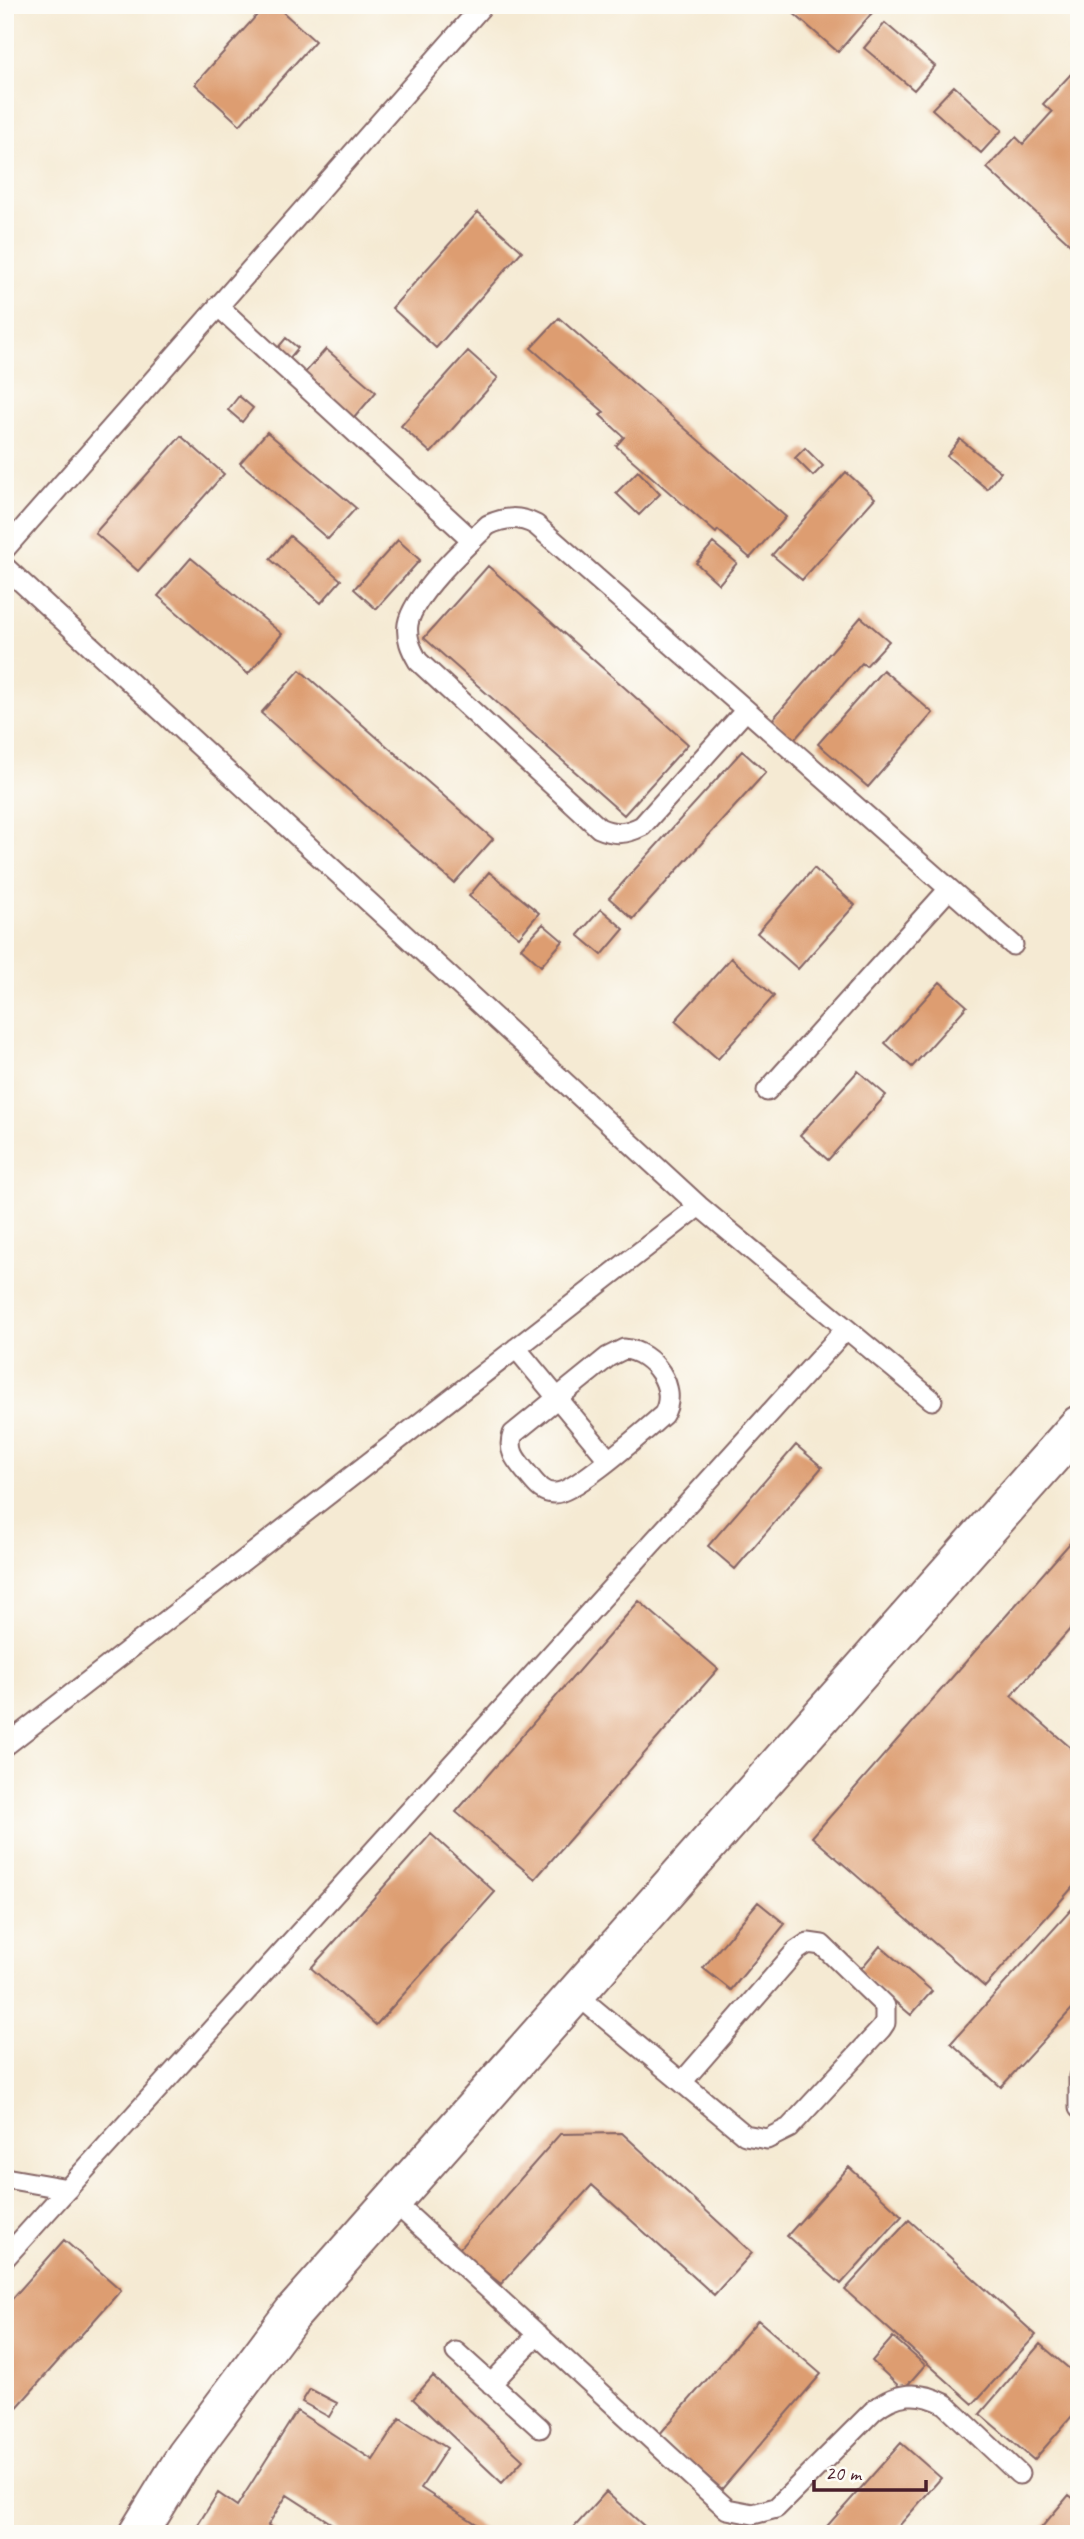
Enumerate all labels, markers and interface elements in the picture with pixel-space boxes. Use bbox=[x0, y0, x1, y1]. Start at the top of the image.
scale bar bbox=[814, 2448, 926, 2492]
text: 20 m bbox=[825, 2460, 863, 2486]

